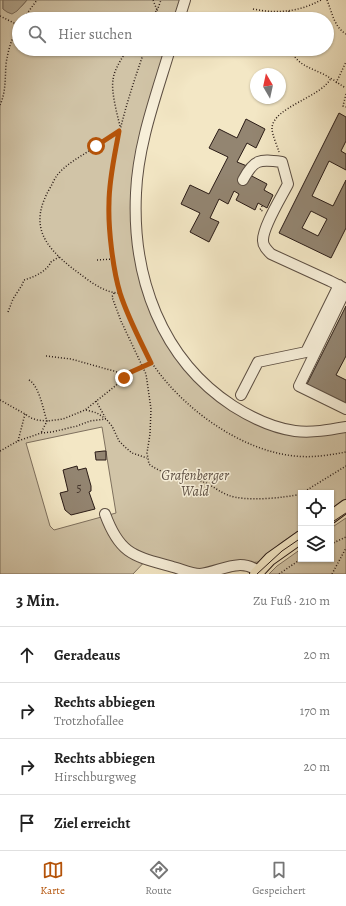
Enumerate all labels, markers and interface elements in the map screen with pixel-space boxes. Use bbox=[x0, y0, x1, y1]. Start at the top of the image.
search box bbox=[12, 12, 334, 56]
icon: search bbox=[26, 23, 48, 45]
text: Hier suchen bbox=[58, 24, 132, 44]
north arrow bbox=[250, 68, 286, 104]
route start bbox=[87, 137, 105, 155]
route end bbox=[115, 369, 133, 387]
park label: Grafenberger Wald bbox=[161, 466, 230, 501]
house number: 5 bbox=[76, 480, 82, 496]
map controls bbox=[298, 490, 334, 562]
button: locate bbox=[298, 490, 334, 526]
button: layers bbox=[298, 526, 334, 562]
text: 3 Min. bbox=[16, 589, 60, 612]
text: Zu Fuß · 210 m bbox=[253, 592, 330, 609]
icon: ahead bbox=[16, 644, 38, 666]
text: Geradeaus bbox=[54, 645, 120, 665]
text: 20 m bbox=[304, 646, 330, 663]
text: Rechts abbiegen bbox=[54, 692, 155, 712]
icon: right bbox=[16, 700, 38, 722]
text: 170 m bbox=[300, 702, 330, 719]
text: Trotzhofallee bbox=[54, 712, 124, 729]
text: Rechts abbiegen bbox=[54, 748, 155, 768]
icon: right bbox=[16, 756, 38, 778]
text: 20 m bbox=[304, 758, 330, 775]
text: Hirschburgweg bbox=[54, 768, 136, 785]
icon: arrive bbox=[16, 812, 38, 834]
text: Ziel erreicht bbox=[54, 813, 130, 833]
tab: Karte bbox=[40, 859, 65, 898]
tab: Route bbox=[145, 859, 172, 898]
tab: Gespeichert bbox=[252, 859, 306, 898]

